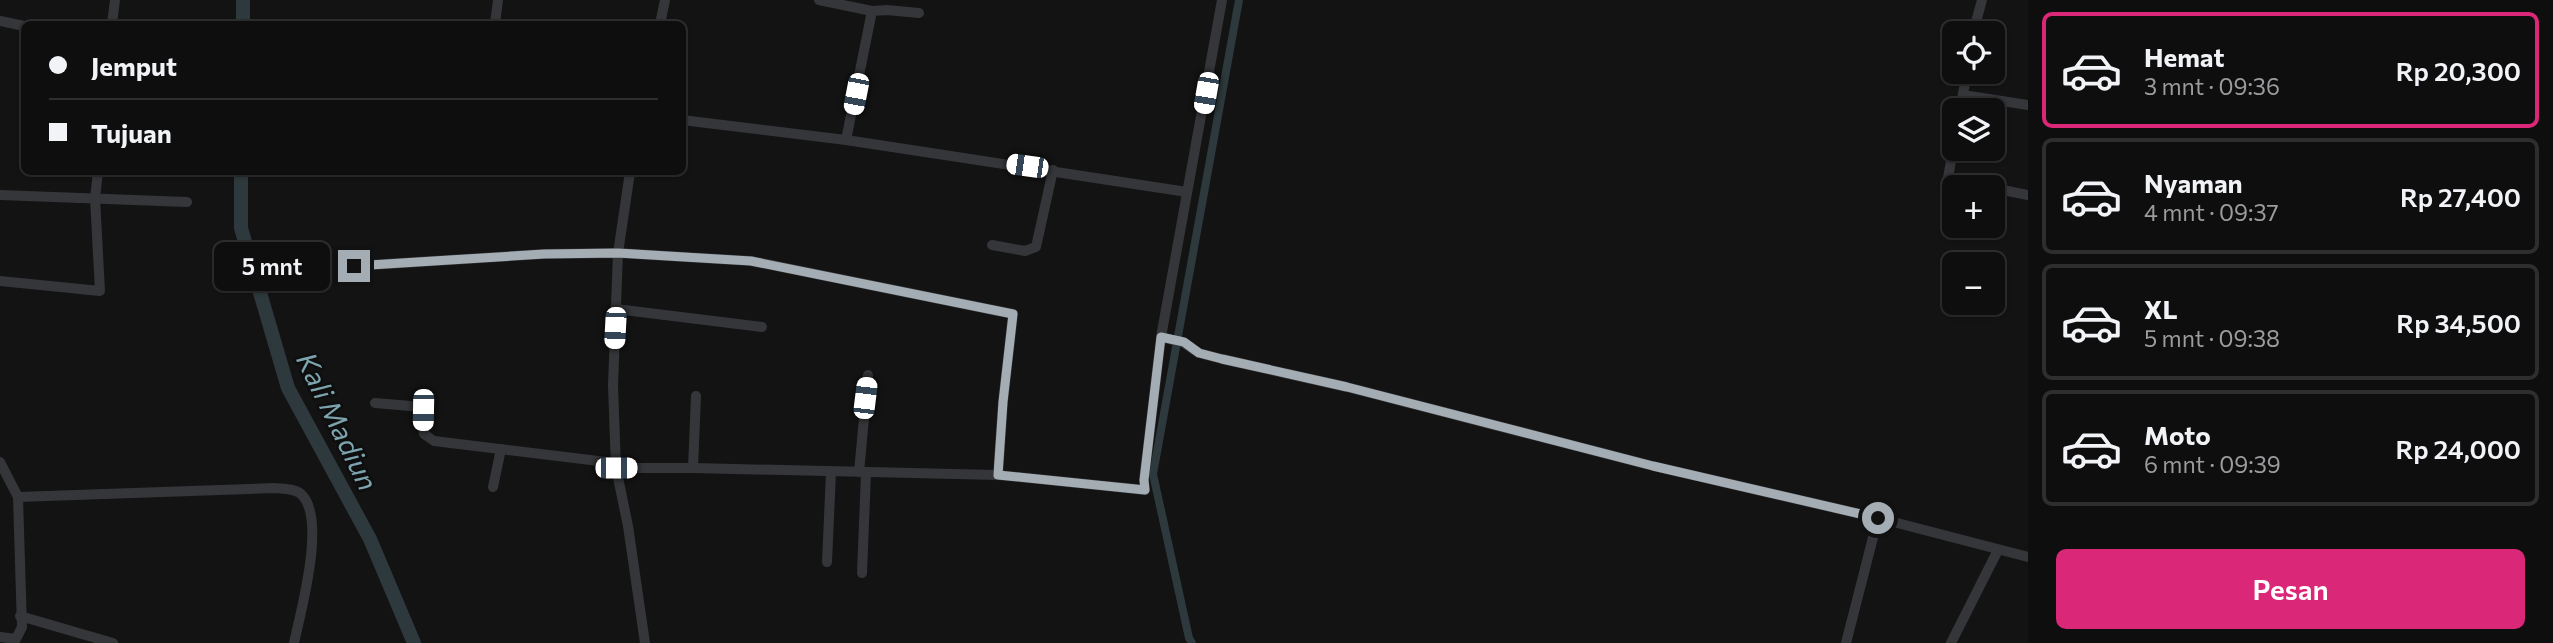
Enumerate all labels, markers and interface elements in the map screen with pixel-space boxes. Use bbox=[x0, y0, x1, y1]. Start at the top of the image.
map controls bbox=[1942, 21, 2005, 315]
button: locate bbox=[1942, 21, 2005, 84]
icon: car bbox=[2060, 39, 2123, 102]
text: Hemat bbox=[2144, 41, 2225, 72]
text: Jemput bbox=[91, 50, 177, 81]
text: Rp 20,300 bbox=[2396, 55, 2521, 86]
car bbox=[1193, 70, 1220, 116]
car bbox=[842, 71, 871, 117]
text: 3 mnt · 09:36 bbox=[2144, 72, 2280, 100]
button: layers bbox=[1942, 98, 2005, 161]
text: Tujuan bbox=[91, 117, 172, 148]
car bbox=[1005, 153, 1050, 179]
icon: car bbox=[2060, 165, 2123, 228]
text: Nyaman bbox=[2144, 167, 2243, 198]
button: + bbox=[1942, 175, 2005, 238]
text: Rp 27,400 bbox=[2400, 181, 2521, 212]
text: 4 mnt · 09:37 bbox=[2144, 198, 2279, 226]
callout: 5 mnt bbox=[214, 242, 330, 290]
route end bbox=[338, 250, 370, 282]
text: 5 mnt bbox=[242, 252, 302, 280]
button: − bbox=[1942, 252, 2005, 315]
icon: car bbox=[2060, 291, 2123, 354]
text: XL bbox=[2144, 293, 2178, 324]
car bbox=[604, 306, 627, 350]
text: Rp 34,500 bbox=[2396, 307, 2521, 338]
text: 5 mnt · 09:38 bbox=[2144, 324, 2280, 352]
water label: Kali Madiun bbox=[290, 346, 386, 496]
car bbox=[853, 376, 878, 420]
car bbox=[413, 389, 434, 431]
icon: car bbox=[2060, 417, 2123, 480]
text: Moto bbox=[2144, 419, 2211, 450]
text: Rp 24,000 bbox=[2395, 433, 2521, 464]
text: 6 mnt · 09:39 bbox=[2144, 450, 2281, 478]
car bbox=[596, 458, 638, 479]
route start bbox=[1862, 502, 1894, 534]
button: Pesan bbox=[2056, 549, 2525, 629]

